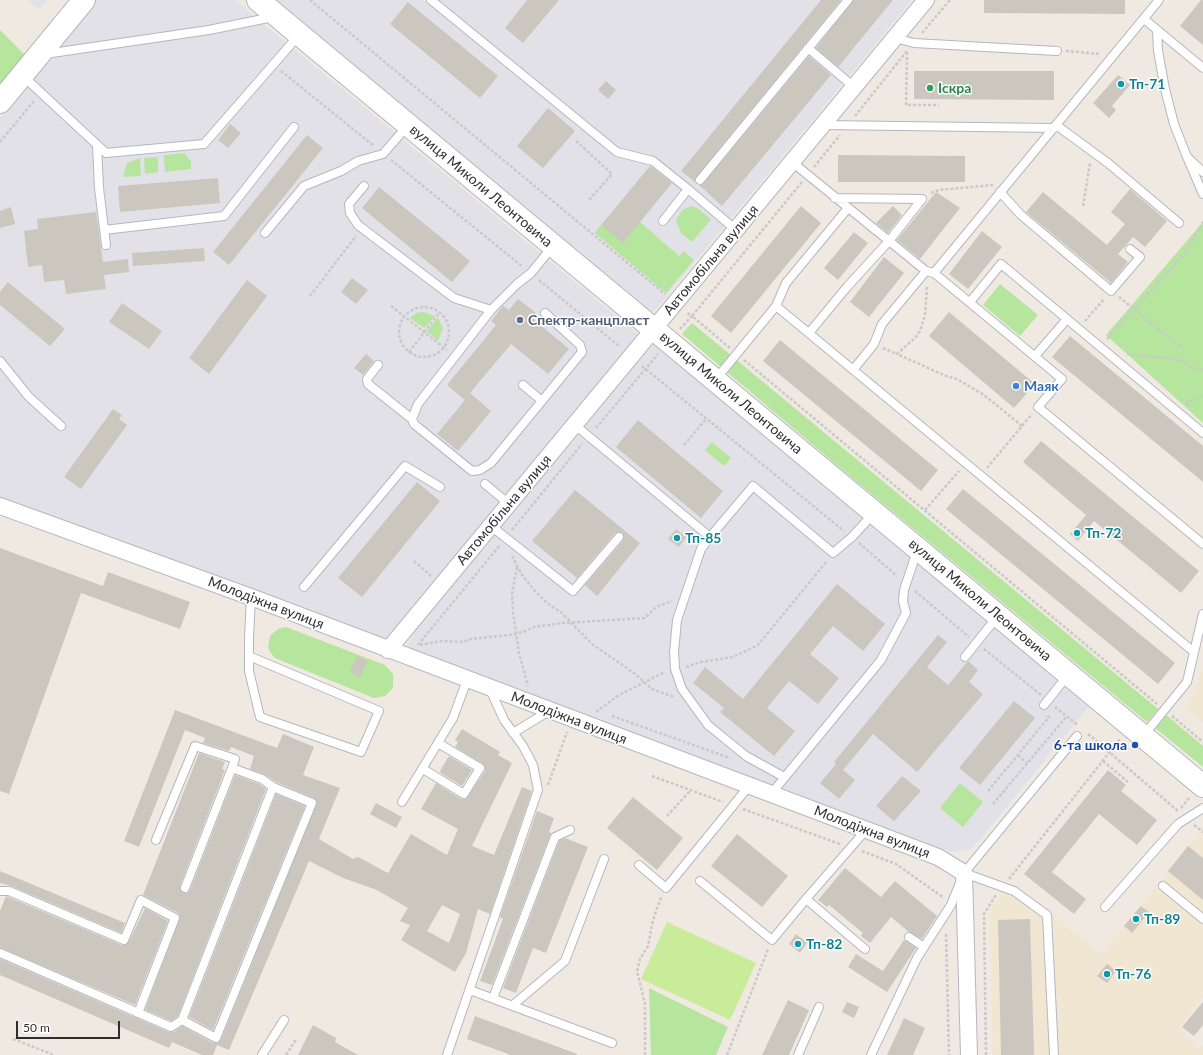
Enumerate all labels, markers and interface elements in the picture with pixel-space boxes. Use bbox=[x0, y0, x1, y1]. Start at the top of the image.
place label: Тп-71 bbox=[1129, 76, 1165, 92]
marker: Тп-71 bbox=[1116, 79, 1126, 89]
place label: Іскра bbox=[938, 80, 971, 96]
marker: Іскра bbox=[925, 83, 935, 93]
street label: вулиця Миколи Леонтовича bbox=[406, 121, 556, 251]
street label: Автомобільна вулиця bbox=[660, 202, 762, 318]
place label: Спектр-канцпласт bbox=[528, 312, 649, 328]
marker: Спектр-канцпласт bbox=[515, 315, 525, 325]
street label: вулиця Миколи Леонтовича bbox=[656, 328, 806, 458]
place label: Маяк bbox=[1024, 378, 1059, 394]
marker: Маяк bbox=[1011, 381, 1021, 391]
street label: Автомобільна вулиця bbox=[453, 452, 555, 568]
place label: Тп-72 bbox=[1085, 525, 1121, 541]
marker: Тп-72 bbox=[1072, 528, 1082, 538]
place label: Тп-85 bbox=[685, 530, 721, 546]
marker: Тп-85 bbox=[672, 533, 682, 543]
street label: вулиця Миколи Леонтовича bbox=[905, 535, 1055, 665]
street label: Молодіжна вулиця bbox=[206, 573, 326, 633]
street label: Молодіжна вулиця bbox=[509, 688, 629, 748]
place label: 6-та школа bbox=[1054, 737, 1127, 753]
marker: 6-та школа bbox=[1130, 740, 1140, 750]
street label: Молодіжна вулиця bbox=[812, 802, 932, 862]
place label: Тп-89 bbox=[1144, 911, 1180, 927]
marker: Тп-89 bbox=[1131, 914, 1141, 924]
place label: Тп-82 bbox=[806, 936, 842, 952]
marker: Тп-82 bbox=[793, 939, 803, 949]
place label: Тп-76 bbox=[1115, 966, 1151, 982]
marker: Тп-76 bbox=[1102, 969, 1112, 979]
scale bar bbox=[18, 1013, 122, 1039]
text: 50 m bbox=[23, 1020, 50, 1035]

